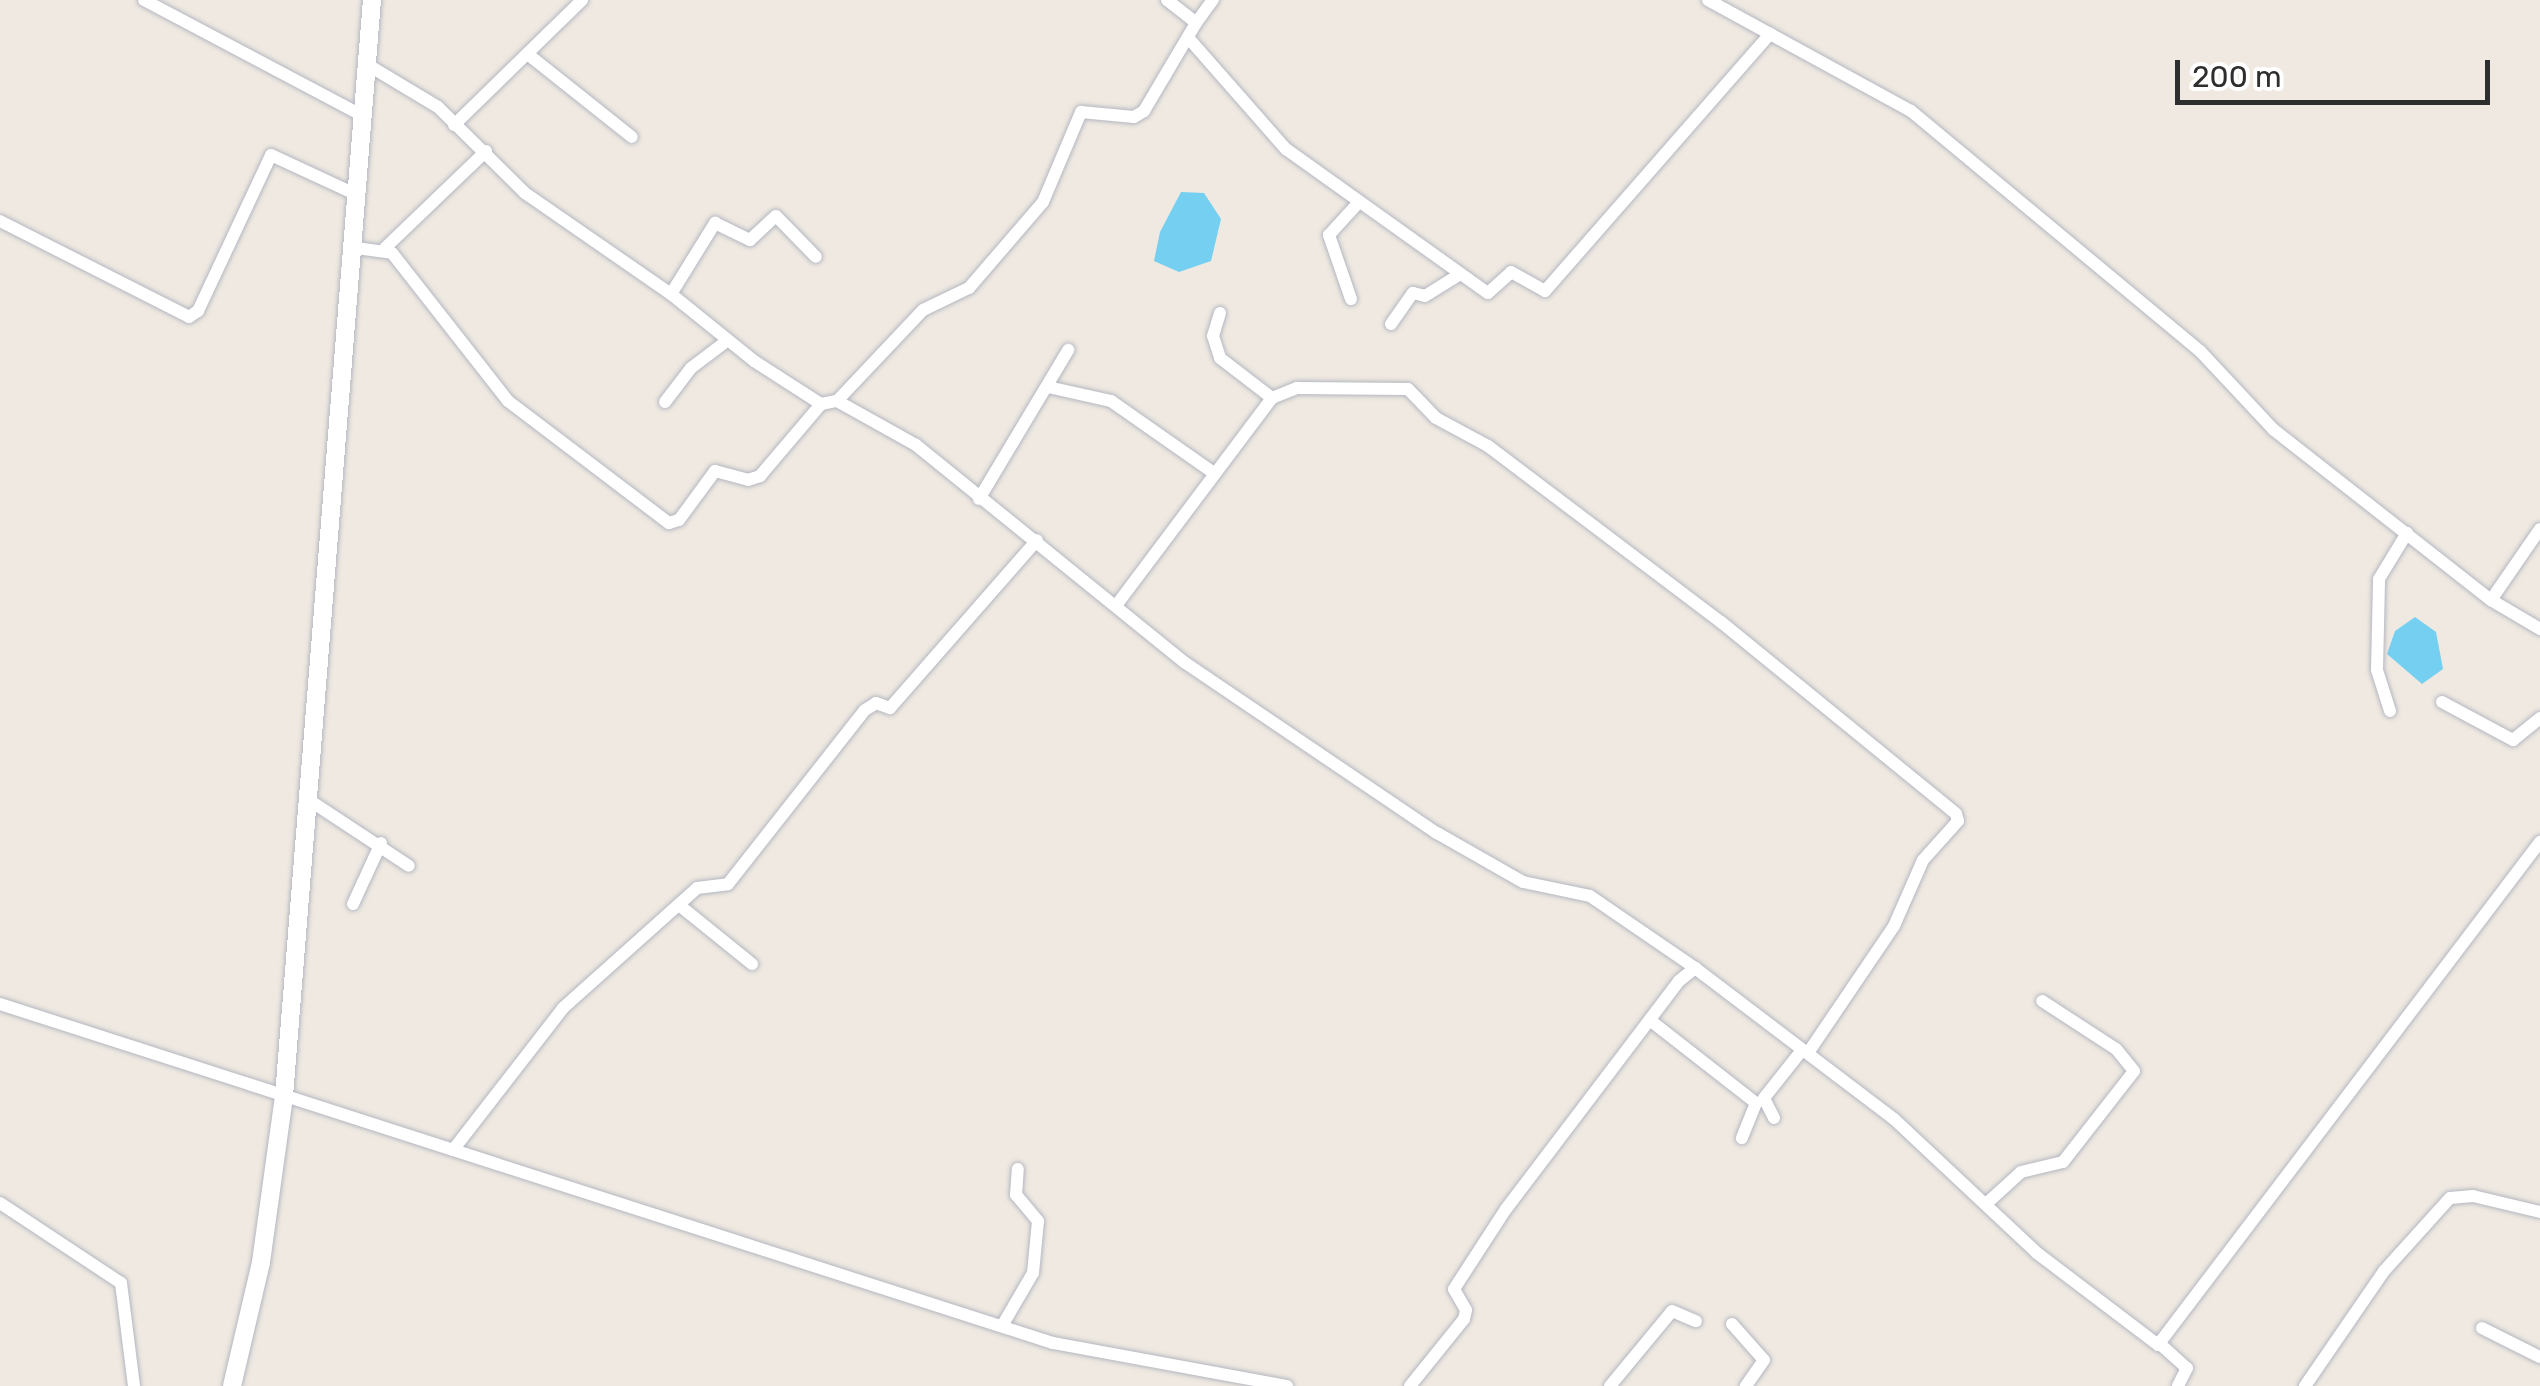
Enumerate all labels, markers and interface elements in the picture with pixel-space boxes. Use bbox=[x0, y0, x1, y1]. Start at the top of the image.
scale bar bbox=[2180, 40, 2495, 102]
text: 200 m bbox=[2192, 59, 2282, 95]

